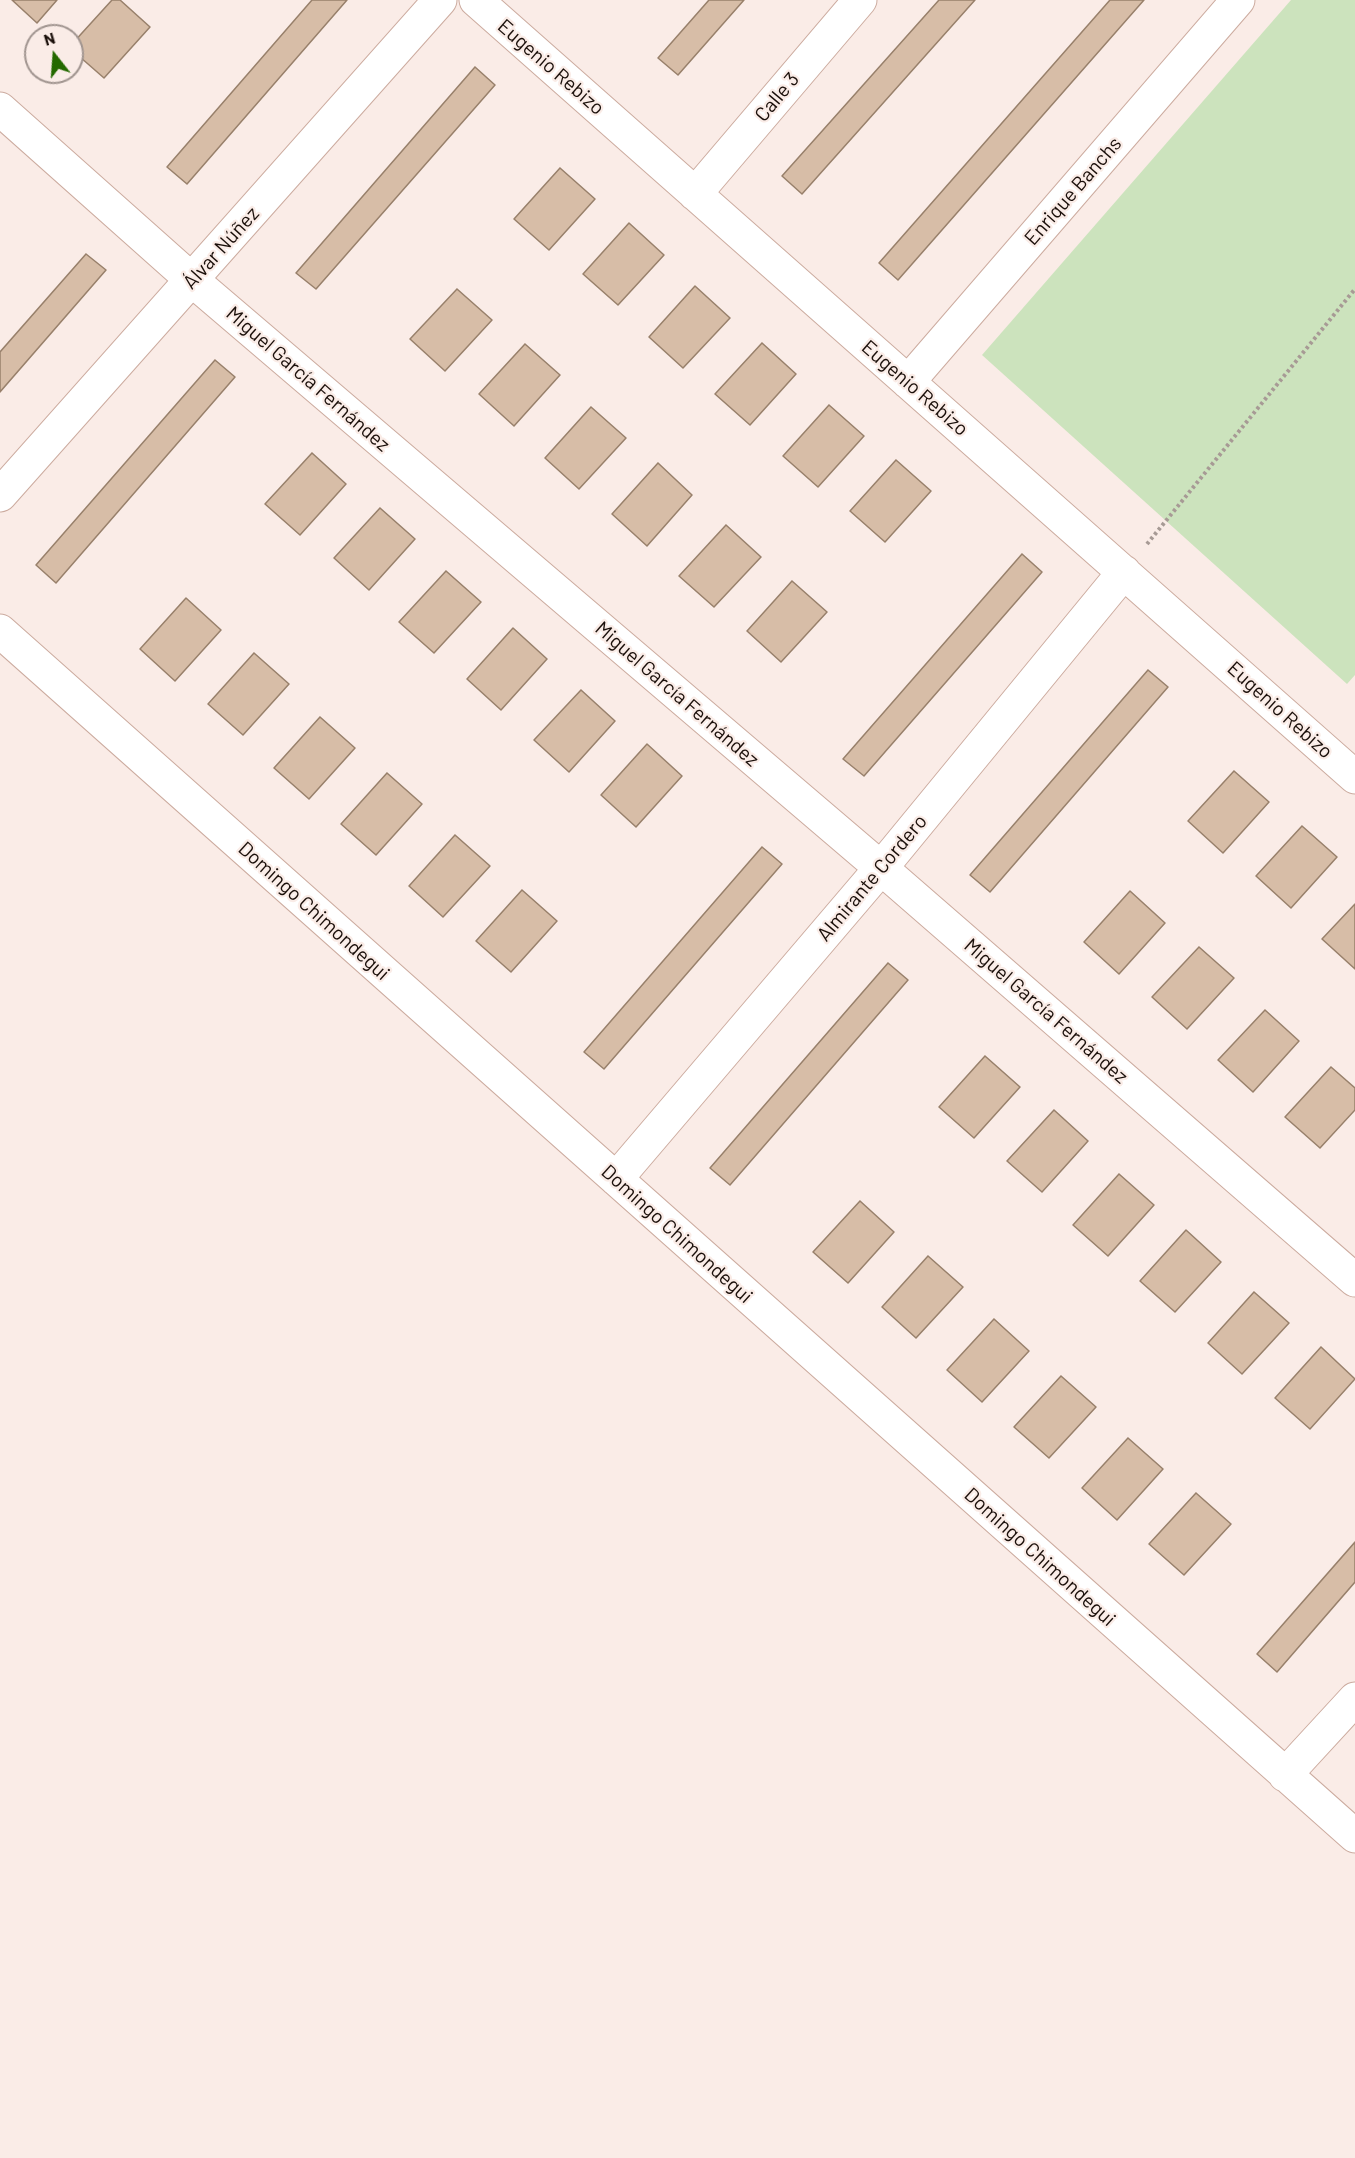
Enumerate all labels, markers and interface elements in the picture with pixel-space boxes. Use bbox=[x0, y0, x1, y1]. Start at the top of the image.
street label: Eugenio Rebizo bbox=[493, 14, 609, 120]
north arrow bbox=[24, 24, 84, 84]
text: N bbox=[41, 28, 57, 49]
street label: Calle 3 bbox=[750, 68, 804, 126]
street label: Enrique Banchs bbox=[1019, 132, 1127, 250]
street label: Álvar Núñez bbox=[178, 202, 264, 294]
street label: Miguel García Fernández bbox=[221, 301, 395, 457]
street label: Eugenio Rebizo bbox=[857, 335, 973, 441]
street label: Miguel García Fernández bbox=[590, 616, 764, 772]
street label: Eugenio Rebizo bbox=[1222, 656, 1338, 764]
street label: Almirante Cordero bbox=[812, 810, 932, 946]
street label: Domingo Chimondegui bbox=[233, 837, 395, 985]
street label: Miguel García Fernández bbox=[959, 933, 1133, 1089]
street label: Domingo Chimondegui bbox=[596, 1160, 758, 1308]
street label: Domingo Chimondegui bbox=[959, 1483, 1121, 1631]

